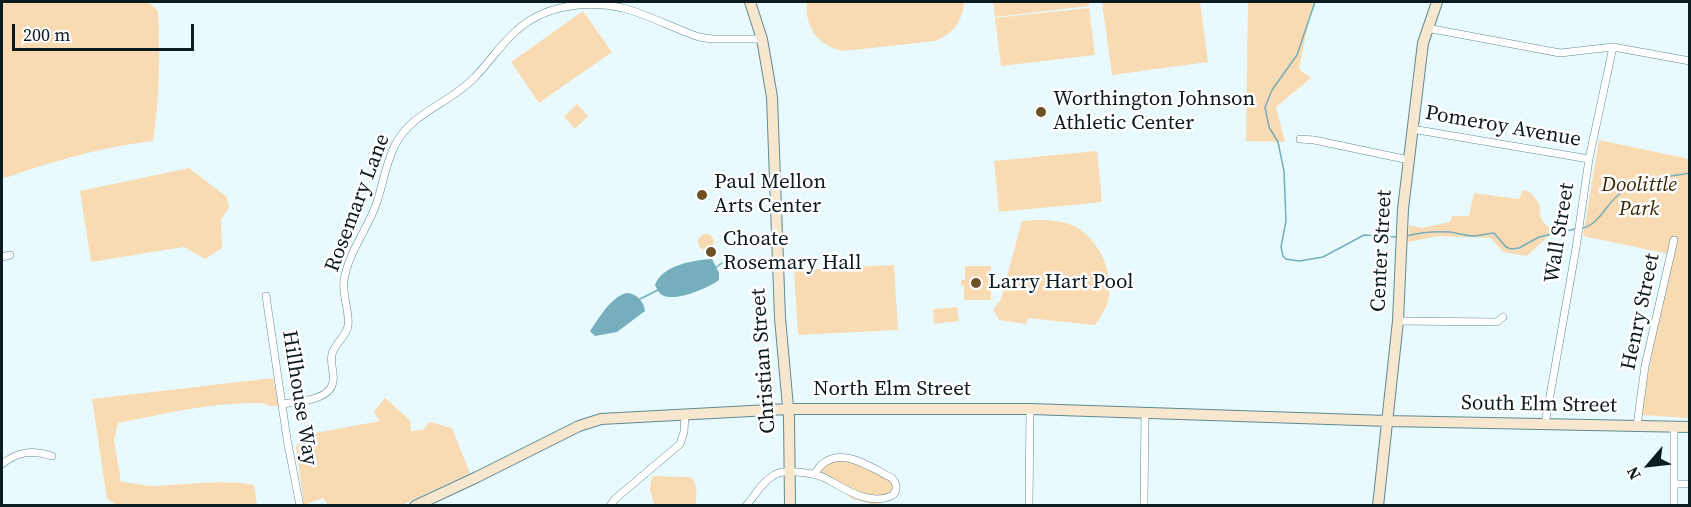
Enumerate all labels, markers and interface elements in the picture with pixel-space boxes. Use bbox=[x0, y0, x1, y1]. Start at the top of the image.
scale bar bbox=[15, 12, 196, 50]
text: 200 m bbox=[23, 22, 70, 47]
place label: Worthington Johnson Athletic Center bbox=[1053, 87, 1255, 137]
street label: Pomeroy Avenue bbox=[1423, 101, 1583, 153]
marker: Worthington Johnson Athletic Center bbox=[1034, 105, 1048, 119]
street label: Rosemary Lane bbox=[320, 131, 396, 275]
place label: Paul Mellon Arts Center bbox=[714, 170, 826, 220]
park label: Doolittle Park bbox=[1601, 173, 1677, 223]
street label: Wall Street bbox=[1540, 181, 1580, 285]
marker: Paul Mellon Arts Center bbox=[695, 188, 709, 202]
street label: Center Street bbox=[1366, 189, 1398, 313]
place label: Choate Rosemary Hall bbox=[723, 227, 861, 277]
marker: Choate Rosemary Hall bbox=[704, 245, 718, 259]
street label: Henry Street bbox=[1616, 251, 1666, 373]
place label: Larry Hart Pool bbox=[988, 270, 1133, 296]
marker: Larry Hart Pool bbox=[969, 276, 983, 290]
street label: Christian Street bbox=[746, 287, 782, 435]
street label: Hillhouse Way bbox=[276, 329, 322, 467]
street label: North Elm Street bbox=[813, 377, 971, 403]
street label: South Elm Street bbox=[1461, 391, 1617, 419]
north arrow bbox=[1619, 435, 1679, 495]
text: N bbox=[1621, 463, 1646, 484]

